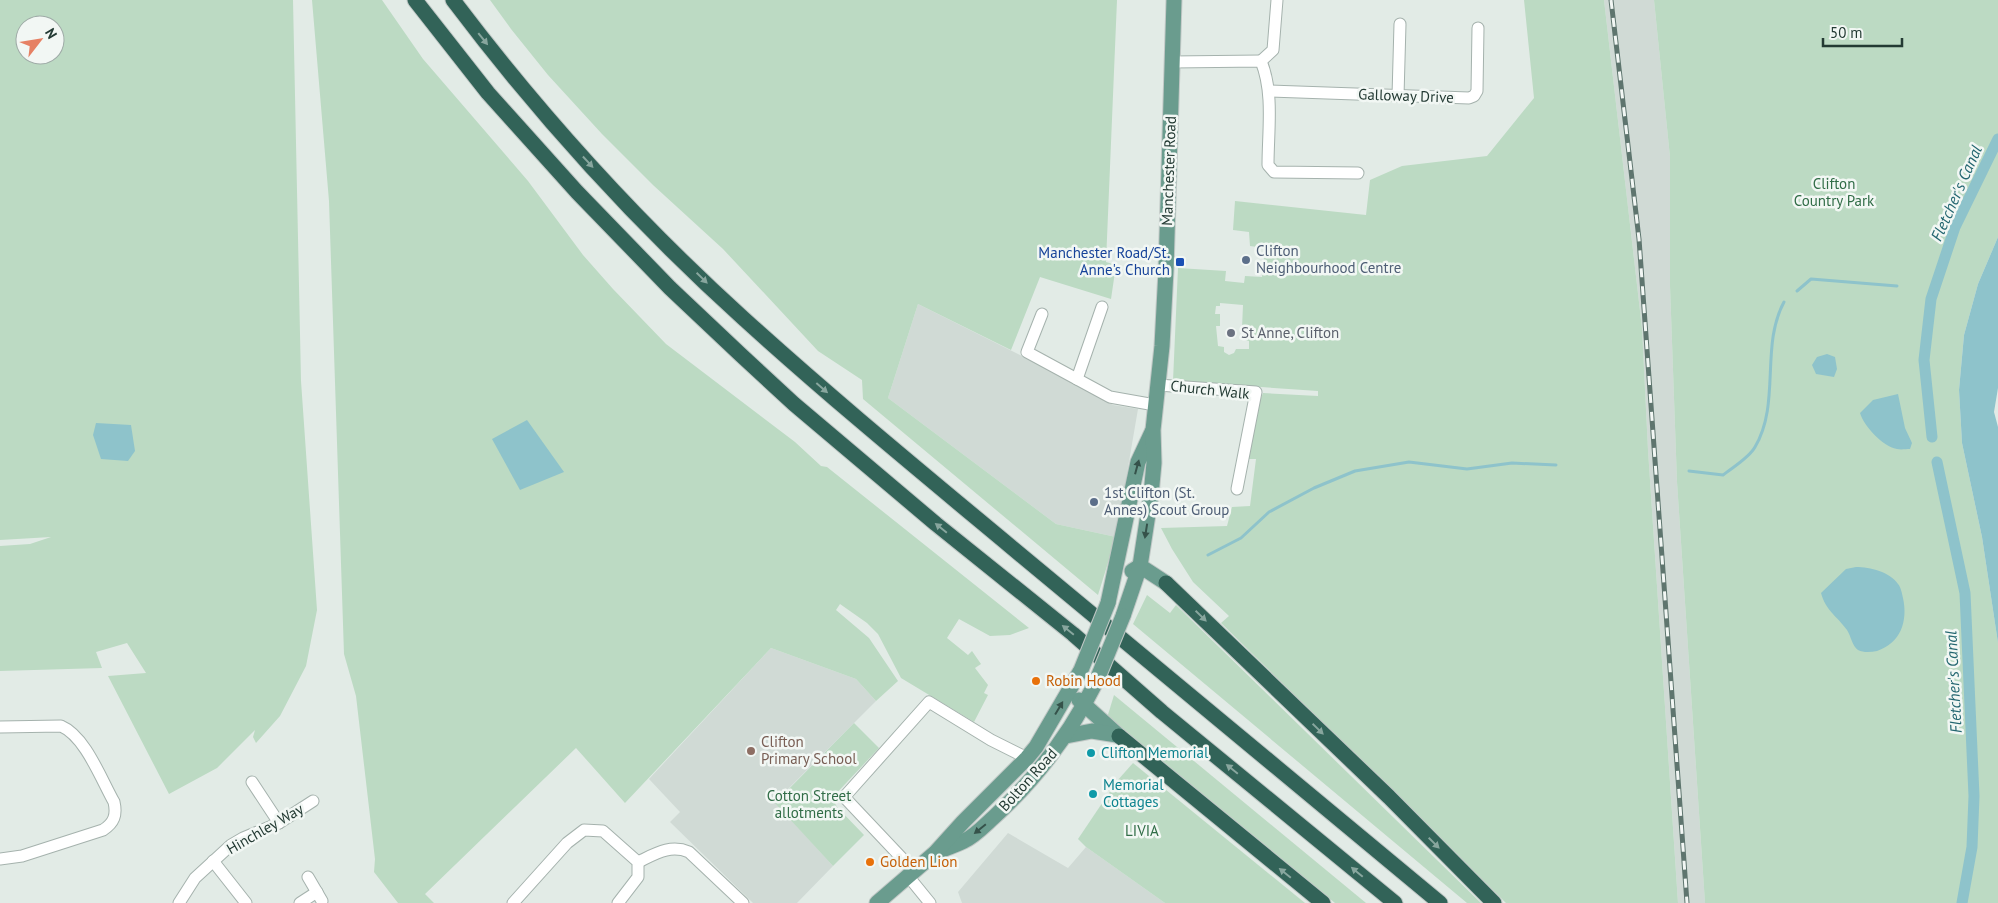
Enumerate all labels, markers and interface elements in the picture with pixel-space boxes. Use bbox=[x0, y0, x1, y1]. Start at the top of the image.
north arrow bbox=[15, 15, 65, 65]
scale bar bbox=[1823, 15, 1902, 47]
text: 50 m bbox=[1830, 23, 1863, 42]
text: N bbox=[41, 25, 61, 42]
one-way arrow bbox=[477, 32, 488, 45]
street label: Galloway Drive bbox=[1358, 84, 1454, 107]
street label: Manchester Road bbox=[1157, 116, 1180, 226]
water label: Fletcher's Canal bbox=[1926, 141, 1986, 244]
one-way arrow bbox=[583, 156, 594, 168]
park label: Clifton Country Park bbox=[1794, 174, 1875, 210]
place label: Clifton Neighbourhood Centre bbox=[1256, 241, 1401, 277]
place label: Manchester Road/St. Anne's Church bbox=[1038, 243, 1170, 279]
marker: Clifton Neighbourhood Centre bbox=[1240, 254, 1252, 266]
marker: Manchester Road/St. Anne's Church bbox=[1174, 256, 1186, 268]
one-way arrow bbox=[696, 272, 708, 284]
place label: St Anne, Clifton bbox=[1241, 323, 1339, 342]
marker: St Anne, Clifton bbox=[1225, 327, 1237, 339]
street label: Church Walk bbox=[1170, 376, 1251, 403]
one-way arrow bbox=[815, 382, 828, 393]
one-way arrow bbox=[1134, 459, 1142, 474]
place label: 1st Clifton (St. Annes) Scout Group bbox=[1104, 483, 1229, 519]
marker: 1st Clifton (St. Annes) Scout Group bbox=[1088, 496, 1100, 508]
one-way arrow bbox=[935, 522, 948, 533]
one-way arrow bbox=[1141, 523, 1149, 539]
one-way arrow bbox=[1195, 610, 1207, 622]
one-way arrow bbox=[1061, 625, 1074, 636]
water label: Fletcher's Canal bbox=[1940, 630, 1966, 734]
place label: Robin Hood bbox=[1046, 671, 1121, 690]
marker: Robin Hood bbox=[1030, 675, 1042, 687]
one-way arrow bbox=[1054, 702, 1063, 715]
one-way arrow bbox=[1312, 723, 1324, 735]
place label: Clifton Primary School bbox=[761, 732, 857, 768]
place label: Clifton Memorial bbox=[1101, 743, 1209, 762]
street label: Bolton Road bbox=[994, 744, 1061, 815]
marker: Clifton Primary School bbox=[745, 745, 757, 757]
marker: Clifton Memorial bbox=[1085, 747, 1097, 759]
one-way arrow bbox=[1226, 763, 1238, 775]
place label: Memorial Cottages bbox=[1103, 775, 1164, 811]
park label: Cotton Street allotments bbox=[767, 786, 851, 822]
marker: Memorial Cottages bbox=[1087, 788, 1099, 800]
street label: Hinchley Way bbox=[223, 799, 306, 858]
park label: LIVIA bbox=[1125, 821, 1159, 840]
one-way arrow bbox=[974, 823, 987, 834]
one-way arrow bbox=[1428, 836, 1440, 848]
place label: Golden Lion bbox=[880, 852, 958, 871]
marker: Golden Lion bbox=[864, 856, 876, 868]
one-way arrow bbox=[1351, 866, 1364, 877]
one-way arrow bbox=[1279, 867, 1292, 878]

